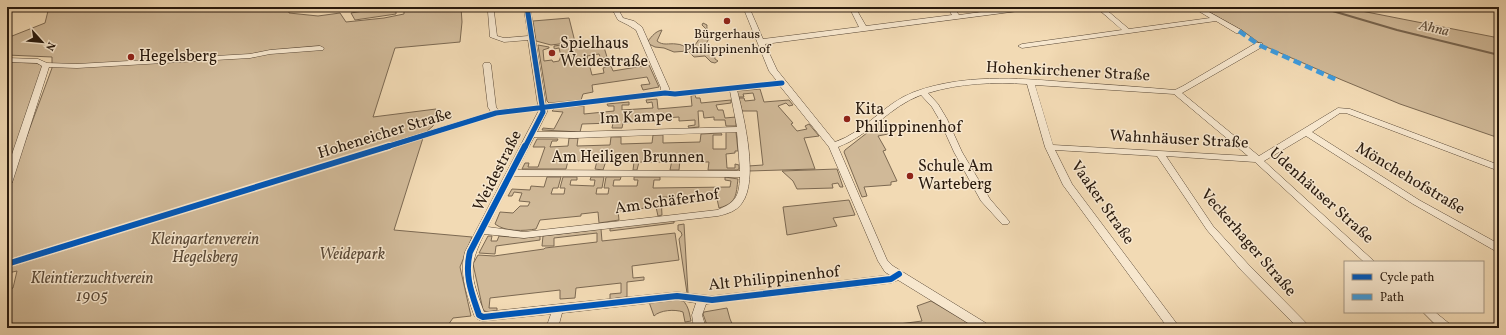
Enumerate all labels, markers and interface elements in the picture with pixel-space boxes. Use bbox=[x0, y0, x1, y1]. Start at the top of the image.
marker: Bürgerhaus Philippinenhof bbox=[722, 16, 732, 26]
water label: Ahna bbox=[1416, 16, 1451, 42]
north arrow bbox=[22, 22, 62, 62]
place label: Bürgerhaus Philippinenhof bbox=[684, 26, 772, 59]
place label: Spielhaus Weidestraße bbox=[560, 33, 648, 73]
text: N bbox=[41, 39, 58, 53]
place label: Hegelsberg bbox=[139, 46, 217, 68]
marker: Spielhaus Weidestraße bbox=[547, 48, 557, 58]
marker: Hegelsberg bbox=[126, 52, 136, 62]
street label: Hohenkirchener Straße bbox=[985, 57, 1151, 87]
place label: Kita Philippinenhof bbox=[855, 99, 963, 139]
street label: Hoheneicher Straße bbox=[315, 103, 455, 165]
street label: Im Kampe bbox=[599, 106, 673, 130]
marker: Kita Philippinenhof bbox=[842, 114, 852, 124]
street label: Wahnhäuser Straße bbox=[1109, 125, 1249, 155]
street label: Weidestraße bbox=[468, 127, 528, 215]
street label: Mönchehofstraße bbox=[1351, 138, 1469, 220]
street label: Udenhäuser Straße bbox=[1264, 143, 1378, 249]
street label: Am Heiligen Brunnen bbox=[551, 147, 705, 169]
place label: Schule Am Warteberg bbox=[918, 156, 993, 196]
street label: Vaaker Straße bbox=[1065, 157, 1139, 249]
marker: Schule Am Warteberg bbox=[905, 171, 915, 181]
street label: Am Schäferhof bbox=[613, 184, 722, 220]
street label: Veckerhager Straße bbox=[1195, 184, 1301, 302]
park label: Kleingartenverein Hegelsberg bbox=[151, 229, 259, 269]
park label: Weidepark bbox=[319, 244, 386, 266]
street label: Alt Philippinenhof bbox=[707, 261, 842, 297]
legend bbox=[1344, 261, 1484, 313]
park label: Kleintierzuchtverein 1905 bbox=[31, 268, 153, 308]
text: Cycle path bbox=[1380, 270, 1435, 286]
text: Path bbox=[1380, 290, 1404, 306]

